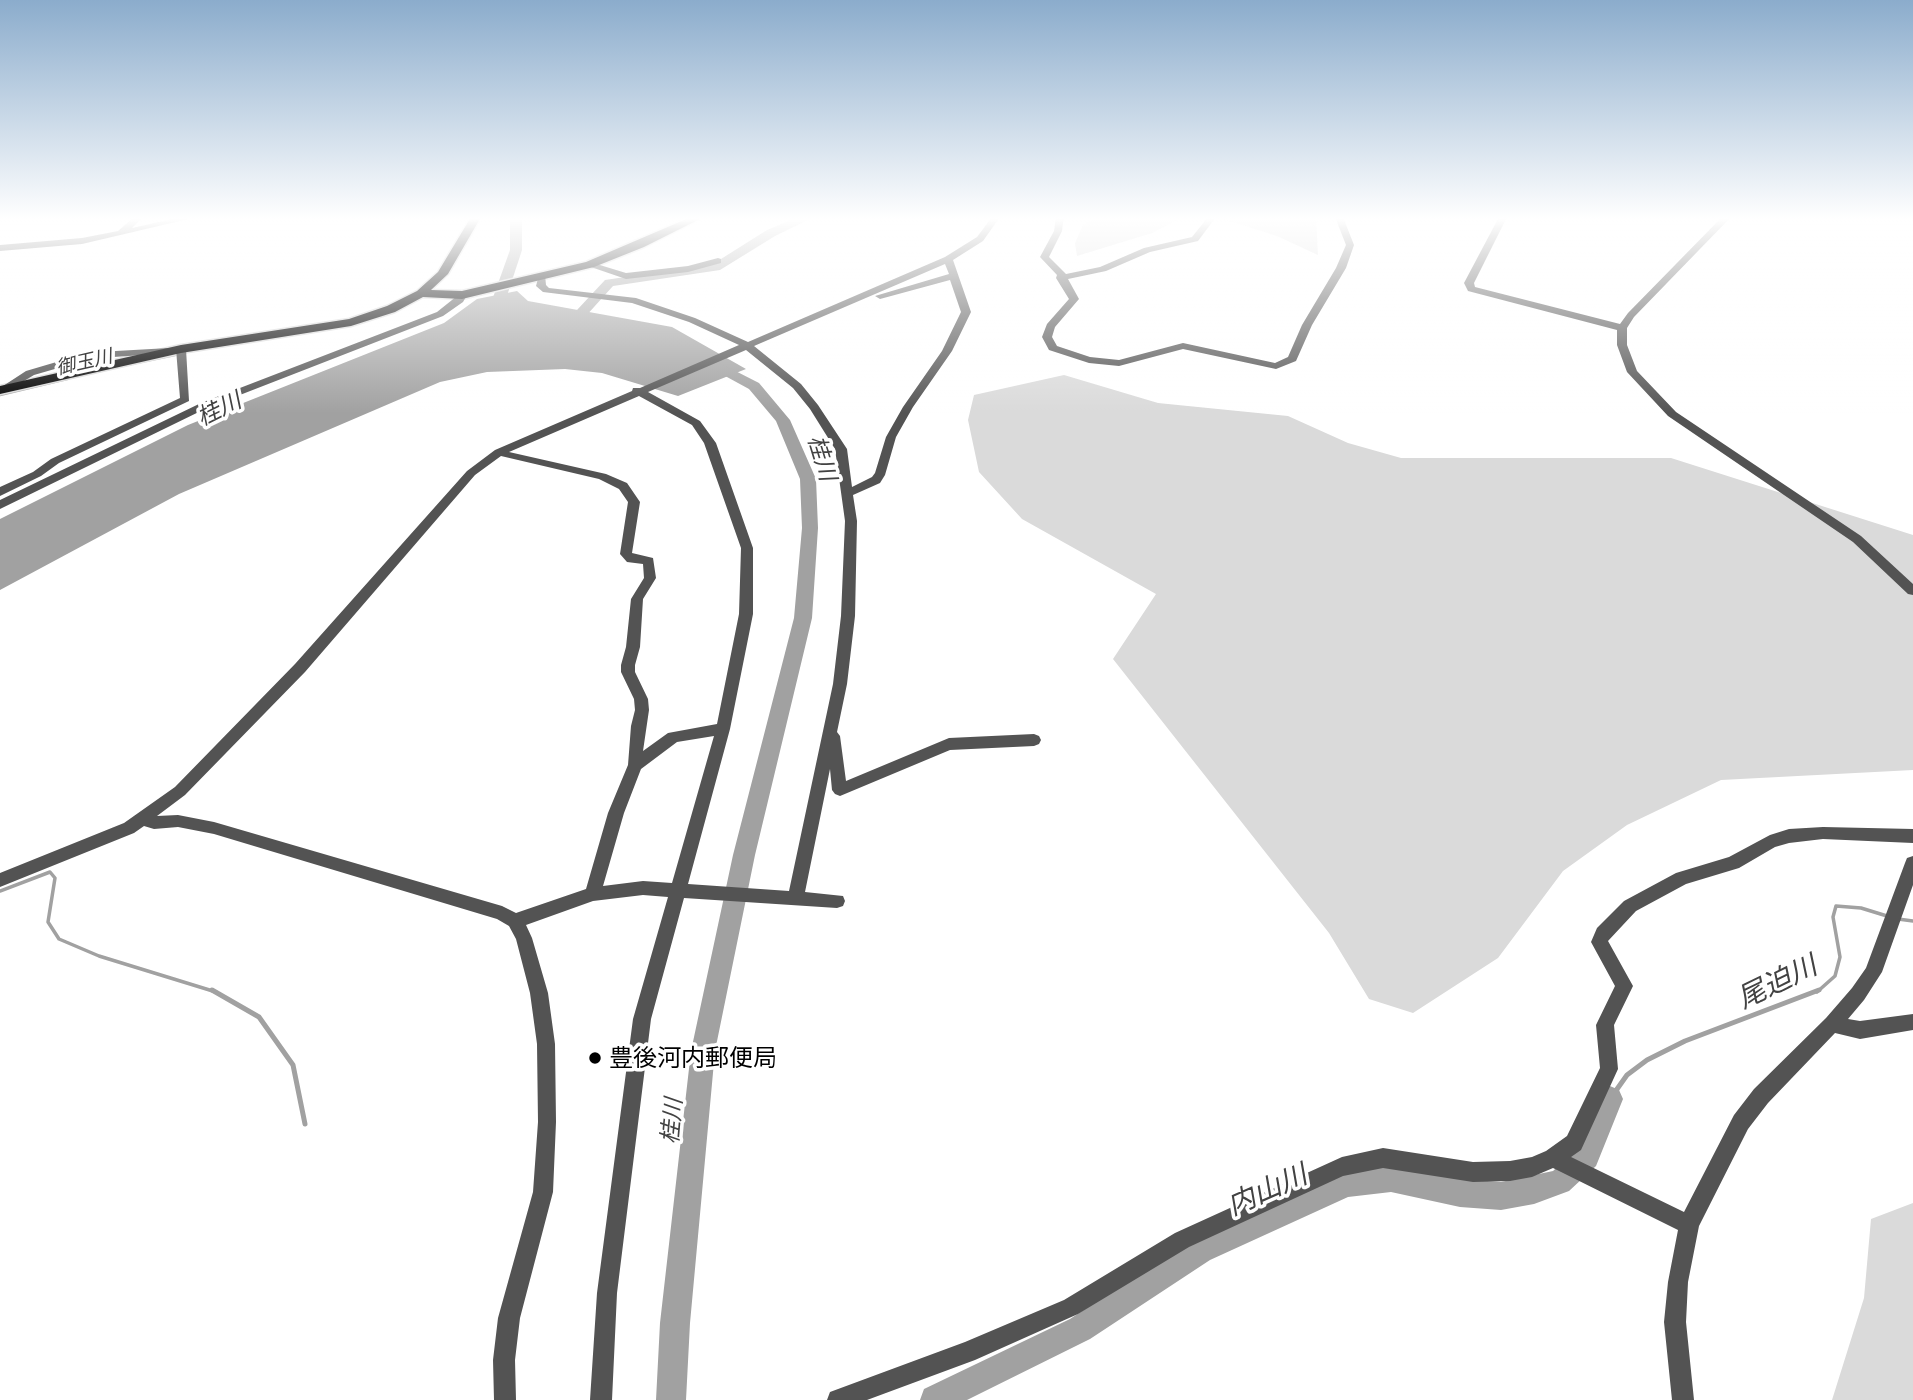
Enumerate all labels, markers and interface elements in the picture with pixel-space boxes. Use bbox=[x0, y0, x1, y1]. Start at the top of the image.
water label: 御玉川 bbox=[54, 344, 114, 380]
water label: 桂川 bbox=[192, 387, 246, 431]
water label: 桂川 bbox=[802, 432, 842, 484]
water label: 尾迫川 bbox=[1732, 948, 1822, 1016]
place label: 豊後河内郵便局 bbox=[609, 1044, 777, 1072]
marker: 豊後河内郵便局 bbox=[587, 1050, 603, 1066]
water label: 桂川 bbox=[656, 1097, 688, 1145]
water label: 内山川 bbox=[1222, 1158, 1312, 1222]

